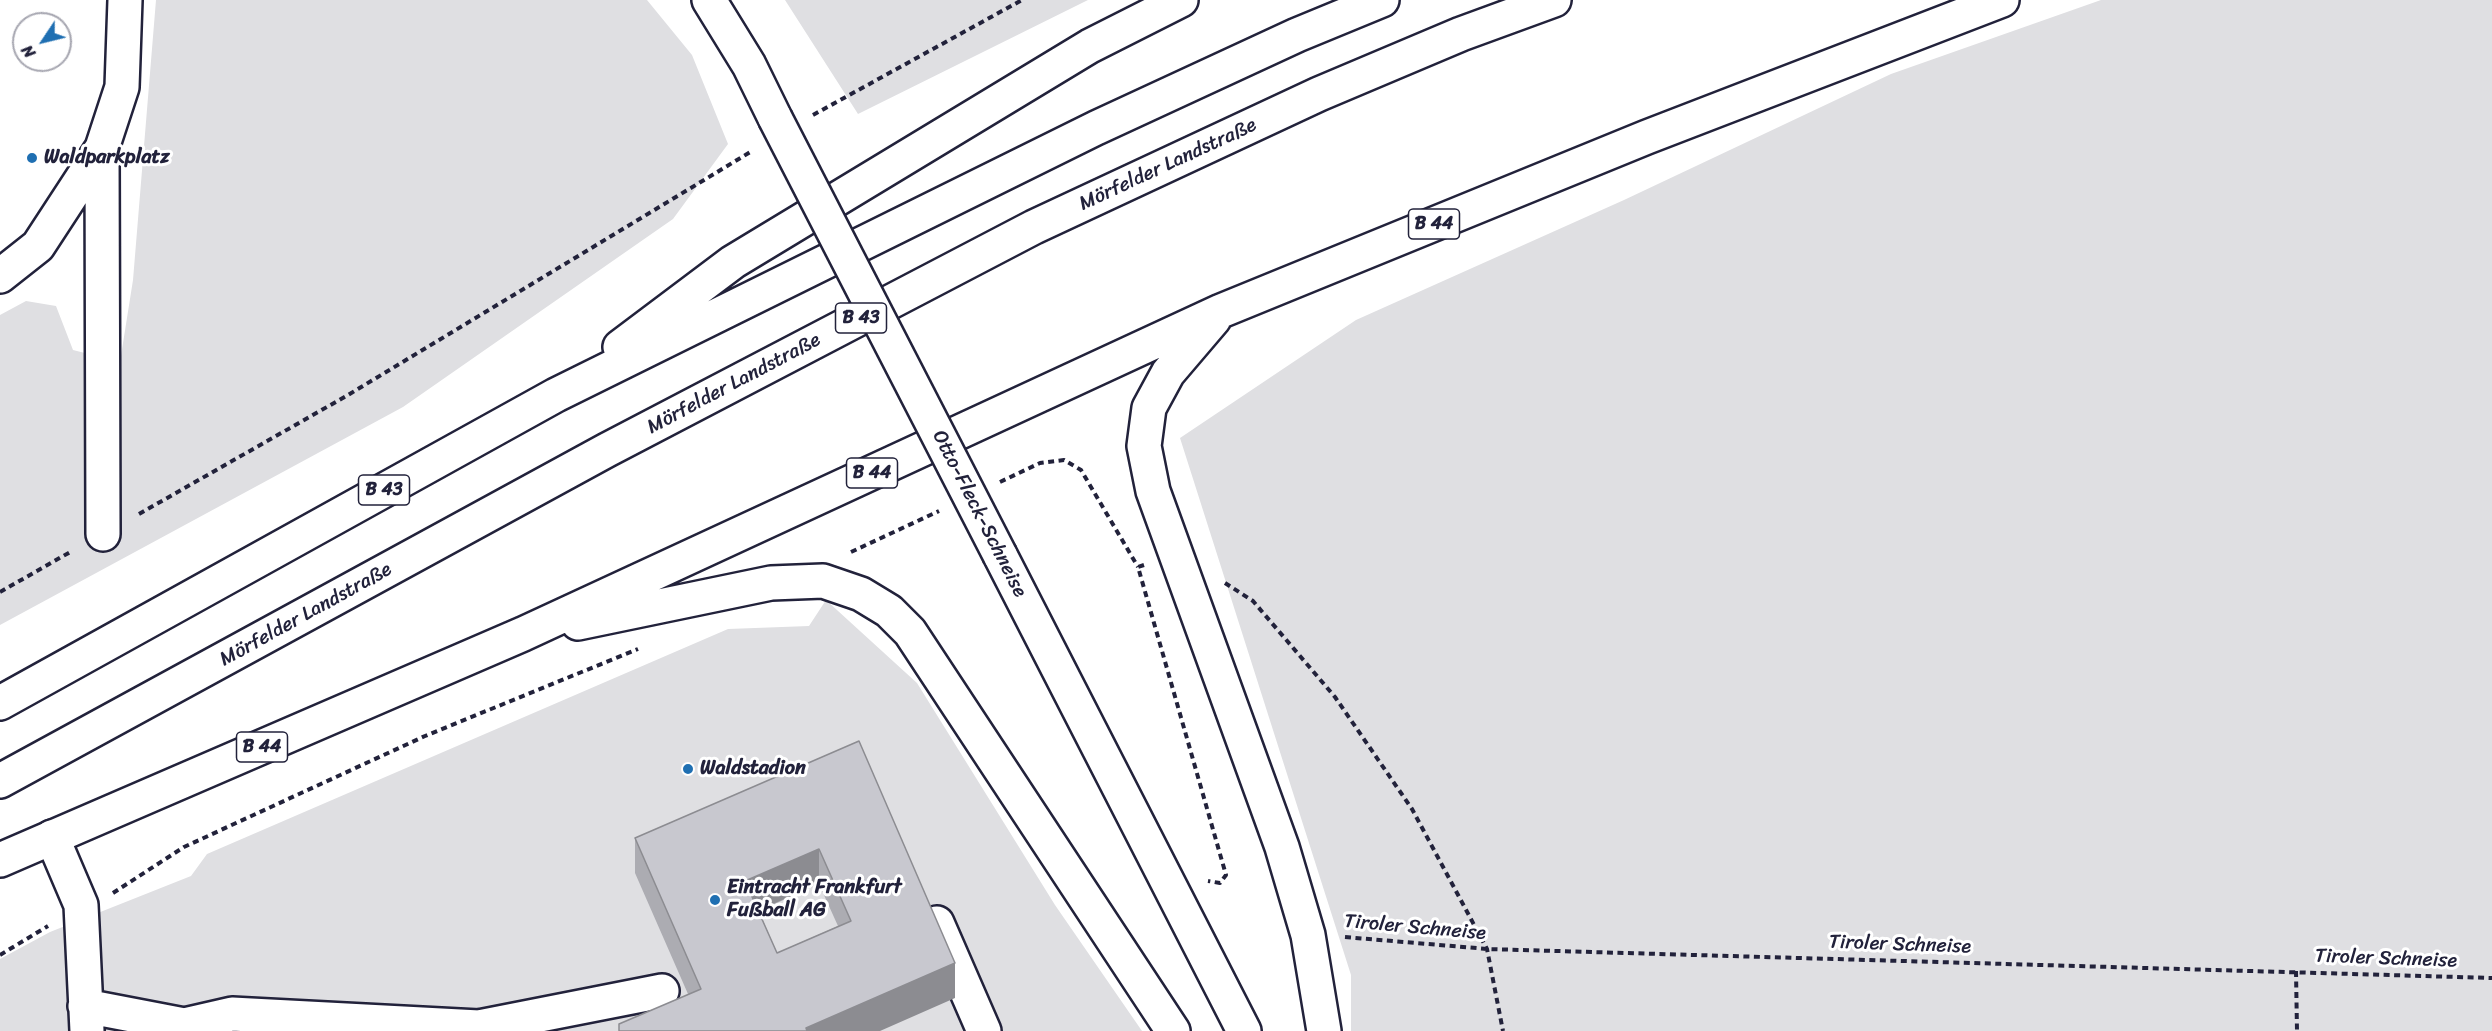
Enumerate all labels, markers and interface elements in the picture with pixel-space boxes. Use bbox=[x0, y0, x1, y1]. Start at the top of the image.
north arrow bbox=[12, 12, 72, 72]
text: N bbox=[13, 39, 44, 64]
street label: Mörfelder Landstraße bbox=[1076, 113, 1260, 217]
place label: Waldparkplatz bbox=[44, 146, 170, 170]
marker: Waldparkplatz bbox=[25, 151, 39, 165]
road number: B 44 bbox=[1408, 209, 1460, 239]
road number: B 43 bbox=[836, 303, 886, 333]
street label: Mörfelder Landstraße bbox=[643, 328, 825, 440]
street label: Otto-Fleck-Schneise bbox=[926, 426, 1032, 602]
road number: B 44 bbox=[846, 458, 898, 488]
road number: B 43 bbox=[358, 475, 410, 505]
street label: Mörfelder Landstraße bbox=[216, 558, 396, 672]
road number: B 44 bbox=[236, 732, 288, 762]
place label: Waldstadion bbox=[700, 757, 806, 781]
marker: Waldstadion bbox=[681, 762, 695, 776]
place label: Eintracht Frankfurt Fußball AG bbox=[727, 876, 901, 923]
marker: Eintracht Frankfurt Fußball AG bbox=[708, 893, 722, 907]
street label: Tiroler Schneise bbox=[1343, 910, 1487, 946]
street label: Tiroler Schneise bbox=[1828, 931, 1972, 959]
street label: Tiroler Schneise bbox=[2314, 945, 2458, 973]

